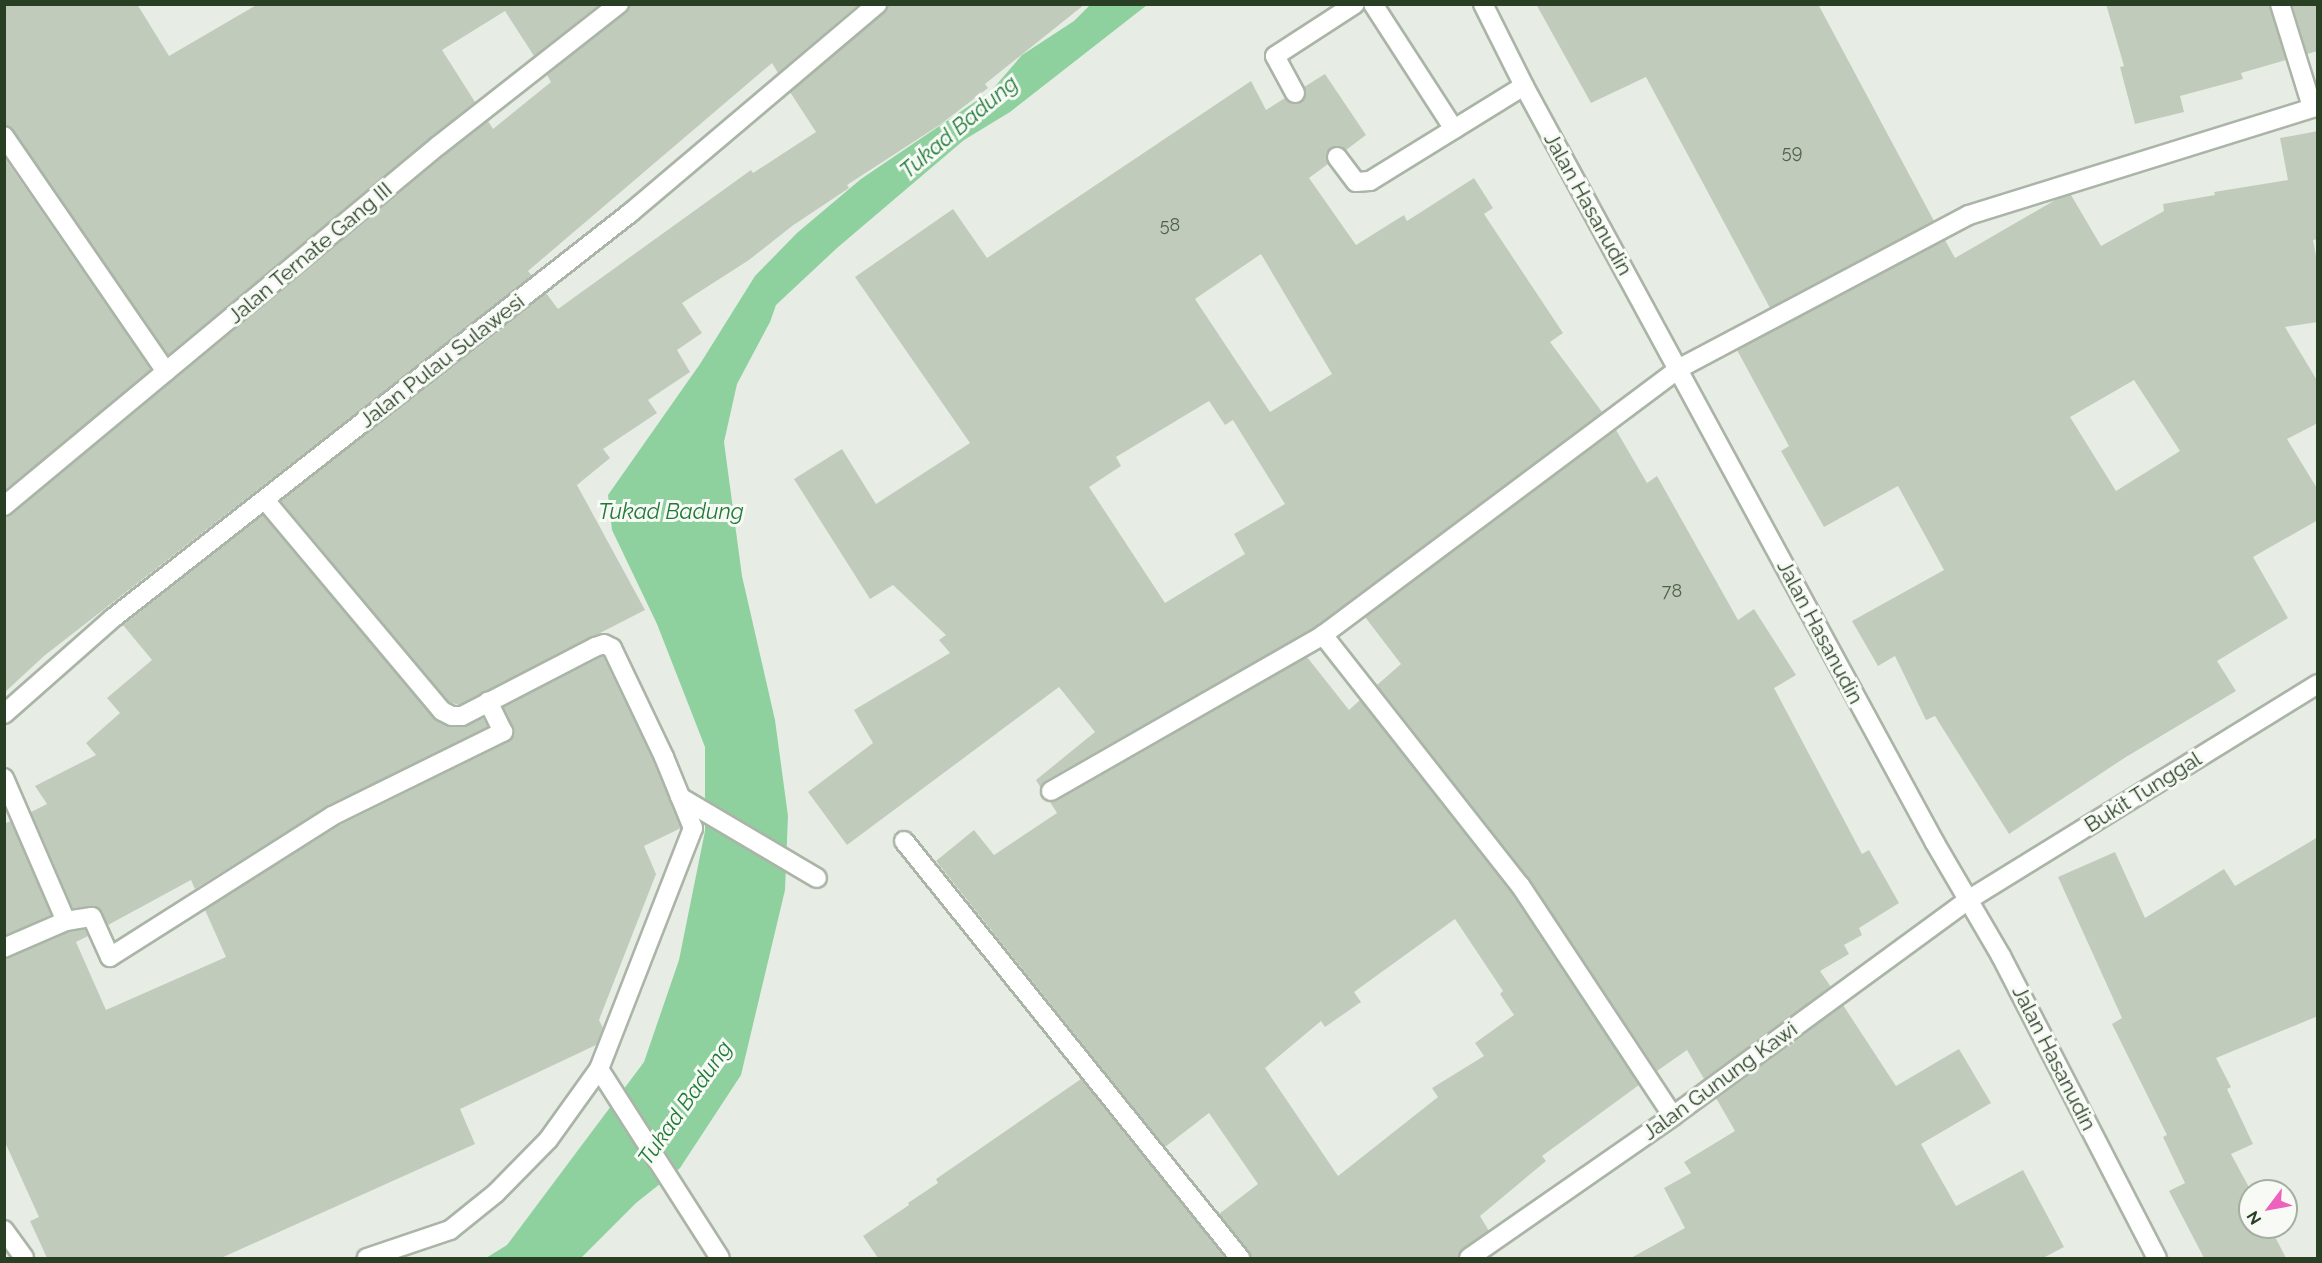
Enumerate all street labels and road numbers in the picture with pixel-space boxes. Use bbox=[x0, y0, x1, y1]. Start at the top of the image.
street label: Jalan Hasanudin bbox=[1538, 128, 1638, 280]
street label: Jalan Ternate Gang III bbox=[223, 177, 397, 329]
street label: Jalan Pulau Sulawesi bbox=[354, 289, 530, 433]
street label: Jalan Hasanudin bbox=[1772, 556, 1868, 708]
street label: Bukit Tunggal bbox=[2080, 746, 2206, 838]
street label: Jalan Hasanudin bbox=[2007, 981, 2101, 1135]
street label: Jalan Gunung Kawi bbox=[1638, 1016, 1802, 1146]

